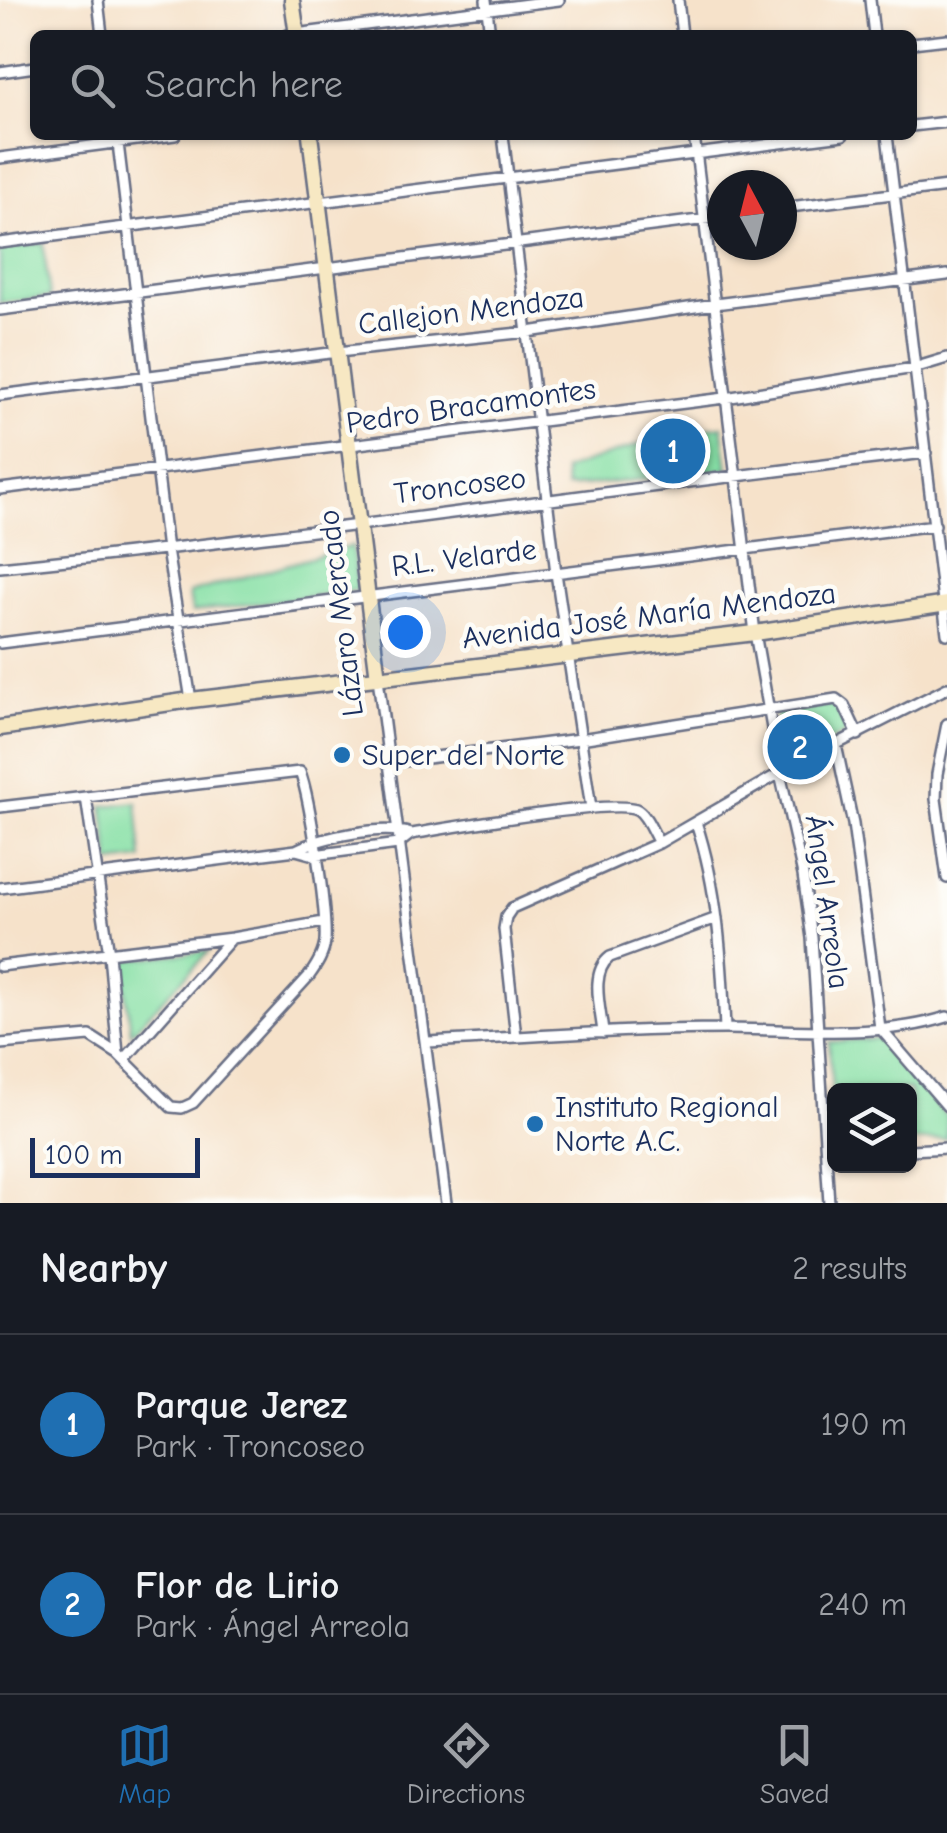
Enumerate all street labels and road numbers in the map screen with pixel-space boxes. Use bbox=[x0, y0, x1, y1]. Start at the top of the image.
street label: Callejon Mendoza bbox=[356, 280, 586, 342]
street label: Pedro Bracamontes bbox=[344, 371, 598, 441]
street label: Troncoseo bbox=[392, 461, 528, 511]
street label: Lázaro Mercado bbox=[311, 508, 371, 718]
street label: R.L. Velarde bbox=[390, 532, 538, 584]
street label: Avenida José María Mendoza bbox=[460, 576, 838, 656]
street label: Ángel Arreola bbox=[797, 813, 858, 991]

